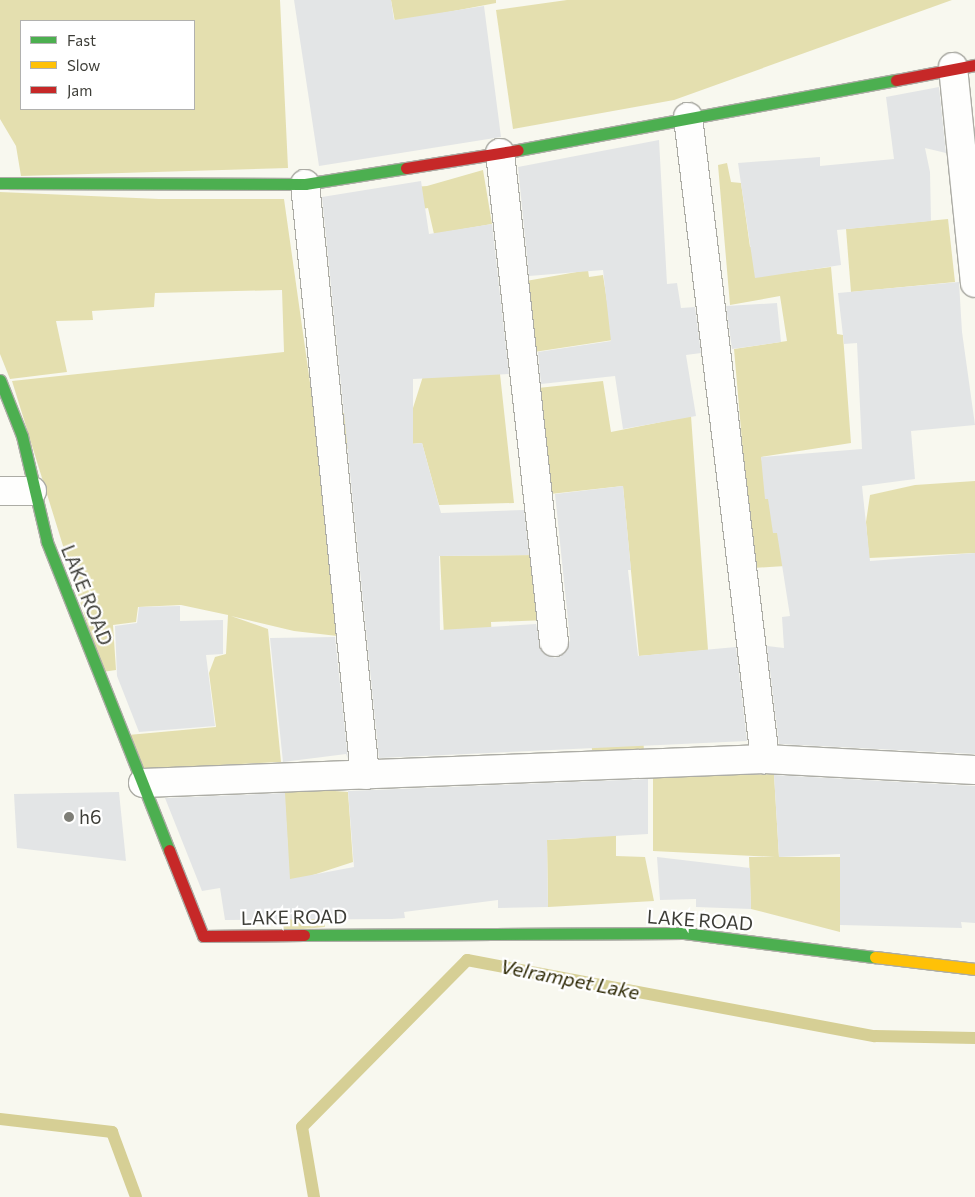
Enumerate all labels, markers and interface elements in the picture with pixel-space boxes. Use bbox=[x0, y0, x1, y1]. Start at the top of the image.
legend bbox=[20, 20, 195, 110]
text: Fast bbox=[67, 31, 96, 49]
text: Slow bbox=[67, 56, 100, 74]
text: Jam bbox=[67, 81, 92, 99]
street label: LAKE ROAD bbox=[57, 542, 117, 648]
place label: h6 bbox=[79, 806, 101, 828]
marker: h6 bbox=[63, 811, 75, 823]
street label: LAKE ROAD bbox=[241, 905, 347, 929]
street label: LAKE ROAD bbox=[646, 905, 754, 935]
water label: Velrampet Lake bbox=[499, 954, 641, 1004]

